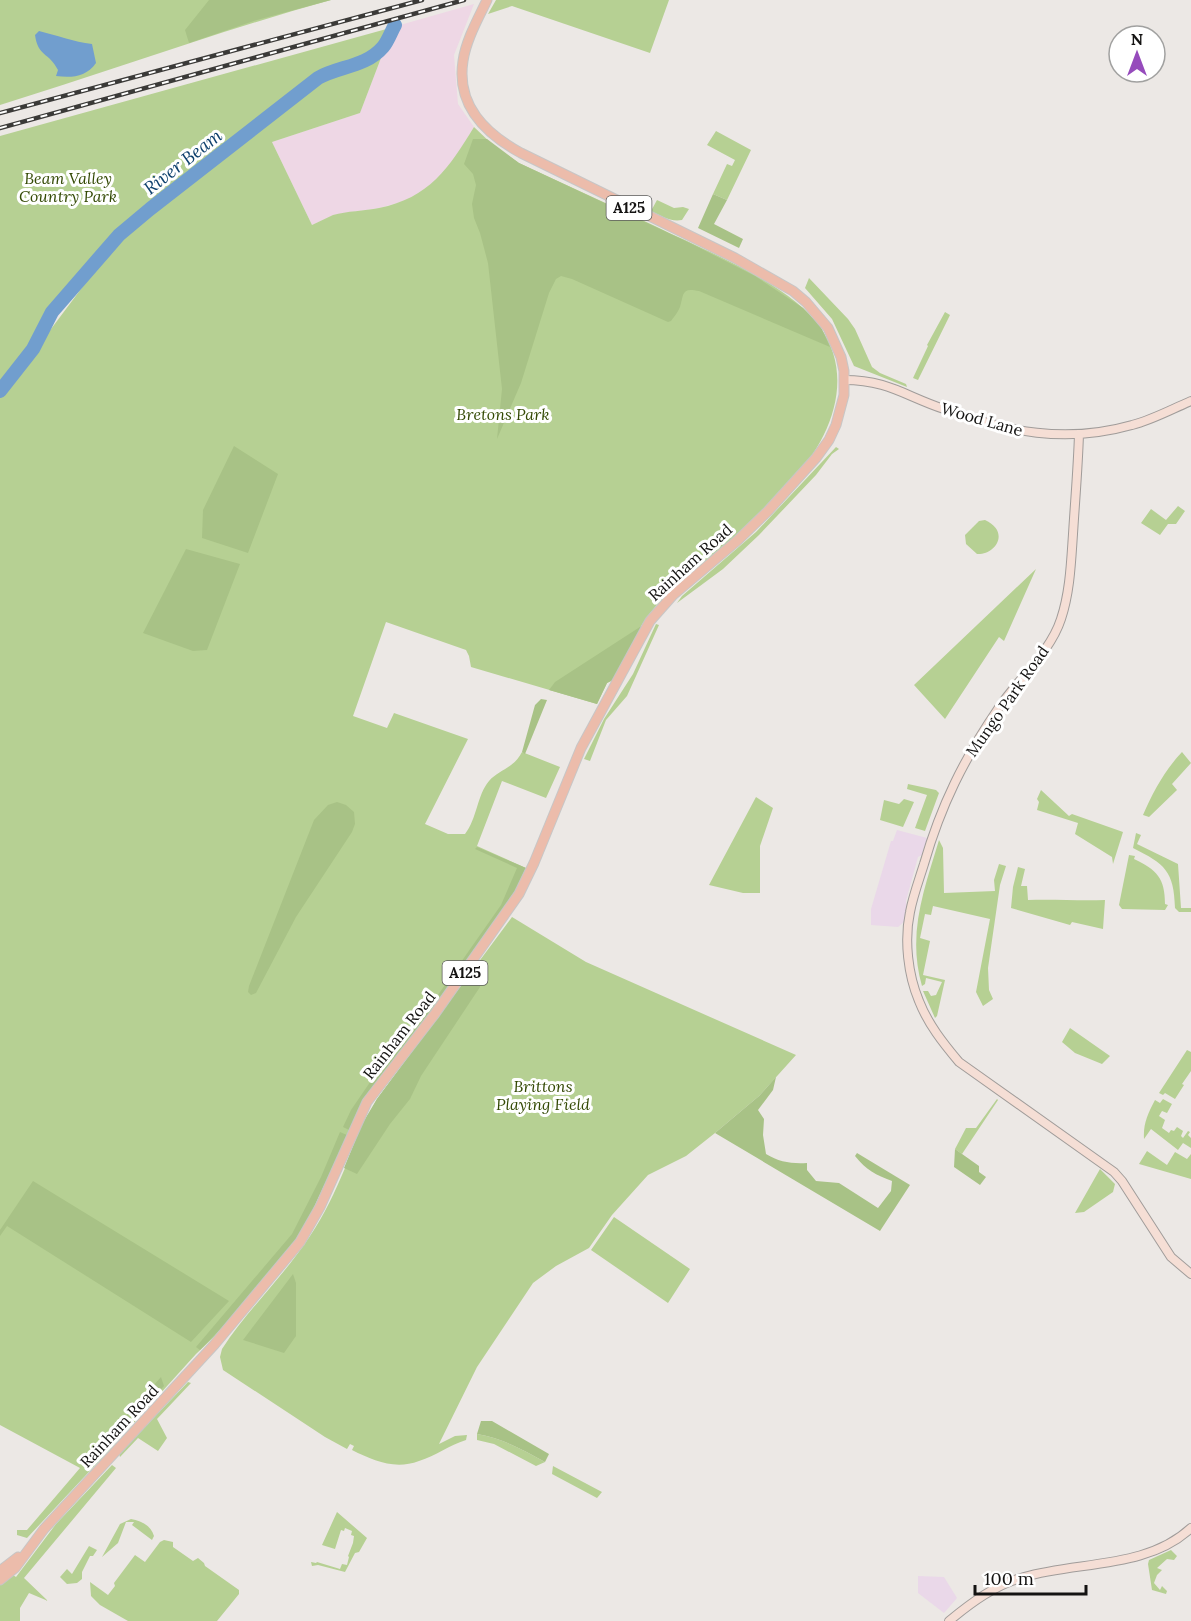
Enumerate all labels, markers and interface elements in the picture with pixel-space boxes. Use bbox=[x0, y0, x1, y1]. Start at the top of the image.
north arrow bbox=[1107, 24, 1167, 84]
text: N bbox=[1131, 29, 1143, 49]
water label: River Beam bbox=[139, 124, 227, 199]
park label: Beam Valley Country Park bbox=[19, 168, 117, 206]
road number: A125 bbox=[606, 196, 652, 220]
street label: Wood Lane bbox=[939, 398, 1025, 440]
park label: Bretons Park bbox=[456, 404, 550, 424]
street label: Rainham Road bbox=[644, 519, 736, 605]
street label: Mungo Park Road bbox=[961, 641, 1053, 760]
road number: A125 bbox=[442, 961, 488, 985]
street label: Rainham Road bbox=[358, 987, 440, 1083]
park label: Brittons Playing Field bbox=[496, 1076, 590, 1114]
street label: Rainham Road bbox=[76, 1380, 163, 1472]
scale bar bbox=[975, 1558, 1086, 1596]
text: 100 m bbox=[984, 1567, 1034, 1590]

